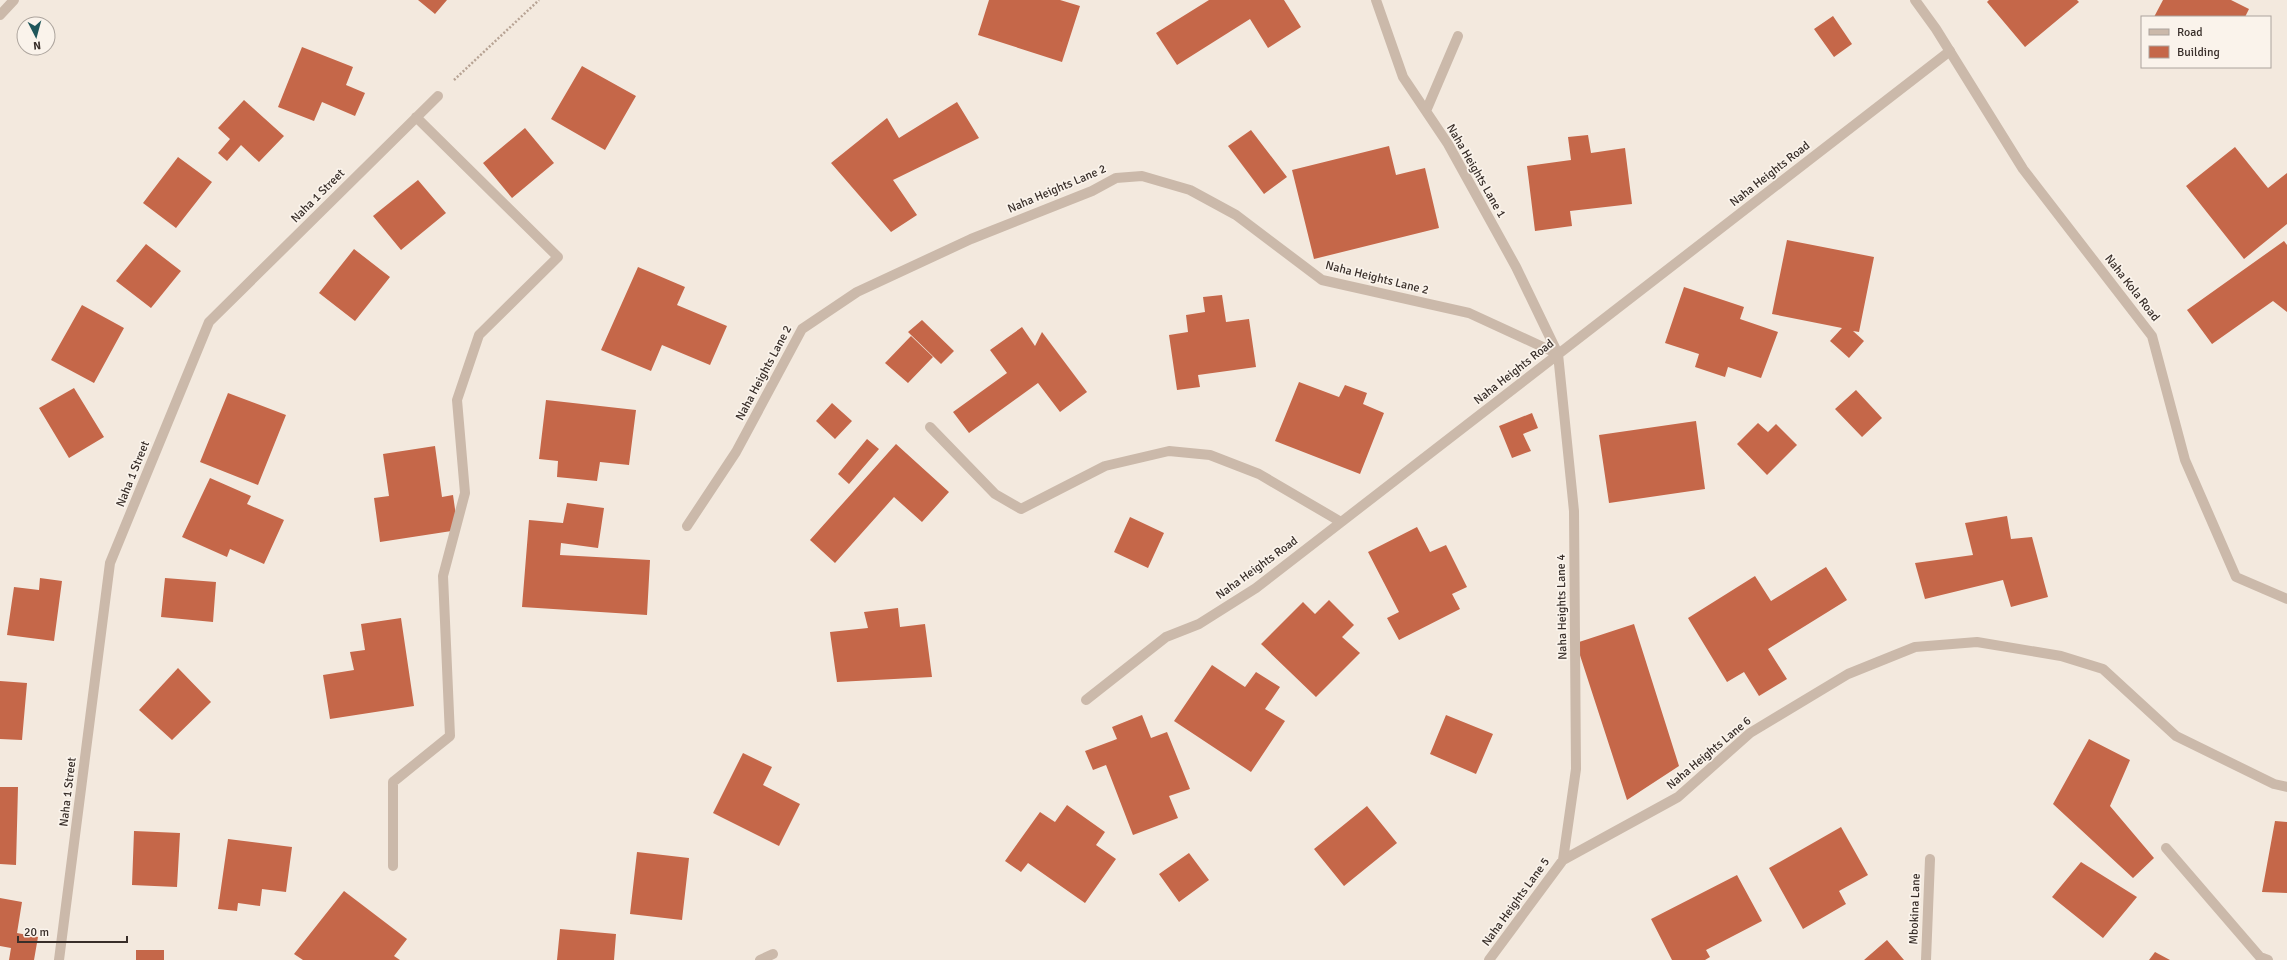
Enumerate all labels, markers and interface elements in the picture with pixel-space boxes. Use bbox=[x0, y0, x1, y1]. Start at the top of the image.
north arrow bbox=[16, 16, 56, 56]
legend bbox=[2141, 16, 2271, 68]
text: Road bbox=[2177, 25, 2203, 40]
text: N bbox=[33, 39, 41, 52]
text: Building bbox=[2177, 45, 2220, 60]
street label: Naha Heights Lane 1 bbox=[1443, 121, 1509, 221]
street label: Naha Heights Road bbox=[1727, 138, 1813, 210]
street label: Naha Heights Lane 2 bbox=[1005, 161, 1109, 217]
street label: Naha 1 Street bbox=[288, 166, 348, 226]
street label: Naha Kola Road bbox=[2101, 252, 2163, 324]
street label: Naha Heights Lane 2 bbox=[1324, 258, 1430, 298]
street label: Naha Heights Lane 2 bbox=[733, 323, 795, 423]
street label: Naha Heights Road bbox=[1471, 336, 1557, 408]
street label: Naha 1 Street bbox=[113, 439, 153, 509]
street label: Naha Heights Road bbox=[1213, 533, 1301, 603]
street label: Naha Heights Lane 4 bbox=[1554, 554, 1570, 660]
street label: Naha Heights Lane 6 bbox=[1664, 713, 1754, 793]
street label: Naha 1 Street bbox=[56, 756, 80, 828]
street label: Naha Heights Lane 5 bbox=[1479, 855, 1553, 949]
street label: Mbokina Lane bbox=[1906, 873, 1924, 945]
scale bar bbox=[18, 918, 127, 944]
text: 20 m bbox=[24, 925, 49, 940]

